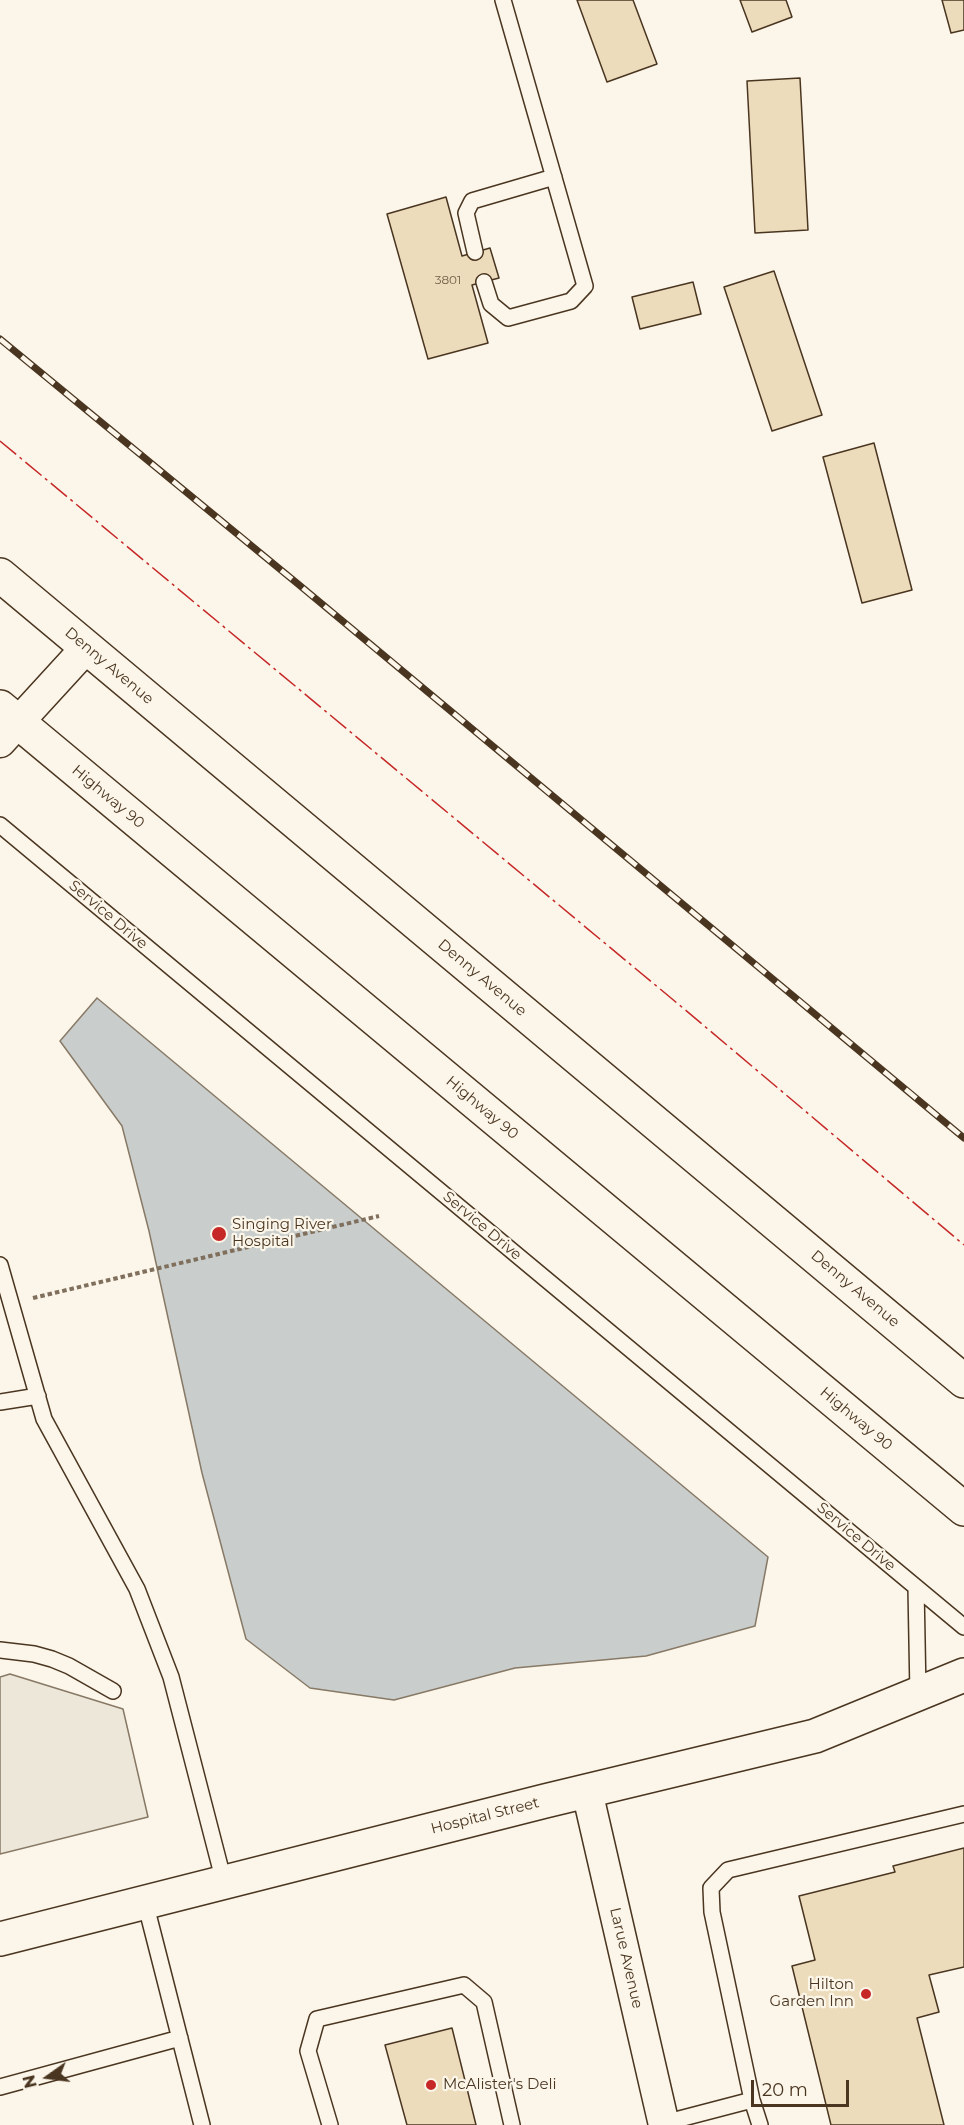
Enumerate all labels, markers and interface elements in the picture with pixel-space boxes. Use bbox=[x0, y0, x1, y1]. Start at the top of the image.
house number: 3801 bbox=[435, 273, 461, 287]
street label: Denny Avenue bbox=[61, 624, 157, 708]
street label: Highway 90 bbox=[68, 761, 148, 833]
street label: Service Drive bbox=[65, 877, 151, 953]
street label: Denny Avenue bbox=[434, 936, 530, 1020]
street label: Highway 90 bbox=[442, 1072, 522, 1144]
street label: Service Drive bbox=[439, 1188, 525, 1264]
place label: Singing River Hospital bbox=[232, 1216, 332, 1251]
marker: Singing River Hospital bbox=[210, 1225, 228, 1243]
street label: Denny Avenue bbox=[807, 1247, 903, 1331]
street label: Highway 90 bbox=[816, 1383, 896, 1455]
street label: Service Drive bbox=[813, 1499, 899, 1575]
street label: Hospital Street bbox=[429, 1794, 541, 1838]
street label: Larue Avenue bbox=[606, 1906, 646, 2010]
place label: Hilton Garden Inn bbox=[770, 1976, 854, 2011]
marker: Hilton Garden Inn bbox=[859, 1987, 873, 2001]
north arrow bbox=[18, 2047, 78, 2107]
scale bar bbox=[754, 2068, 852, 2106]
text: N bbox=[19, 2073, 41, 2090]
place label: McAlister's Deli bbox=[443, 2076, 557, 2094]
marker: McAlister's Deli bbox=[424, 2078, 438, 2092]
text: 20 m bbox=[762, 2079, 808, 2101]

